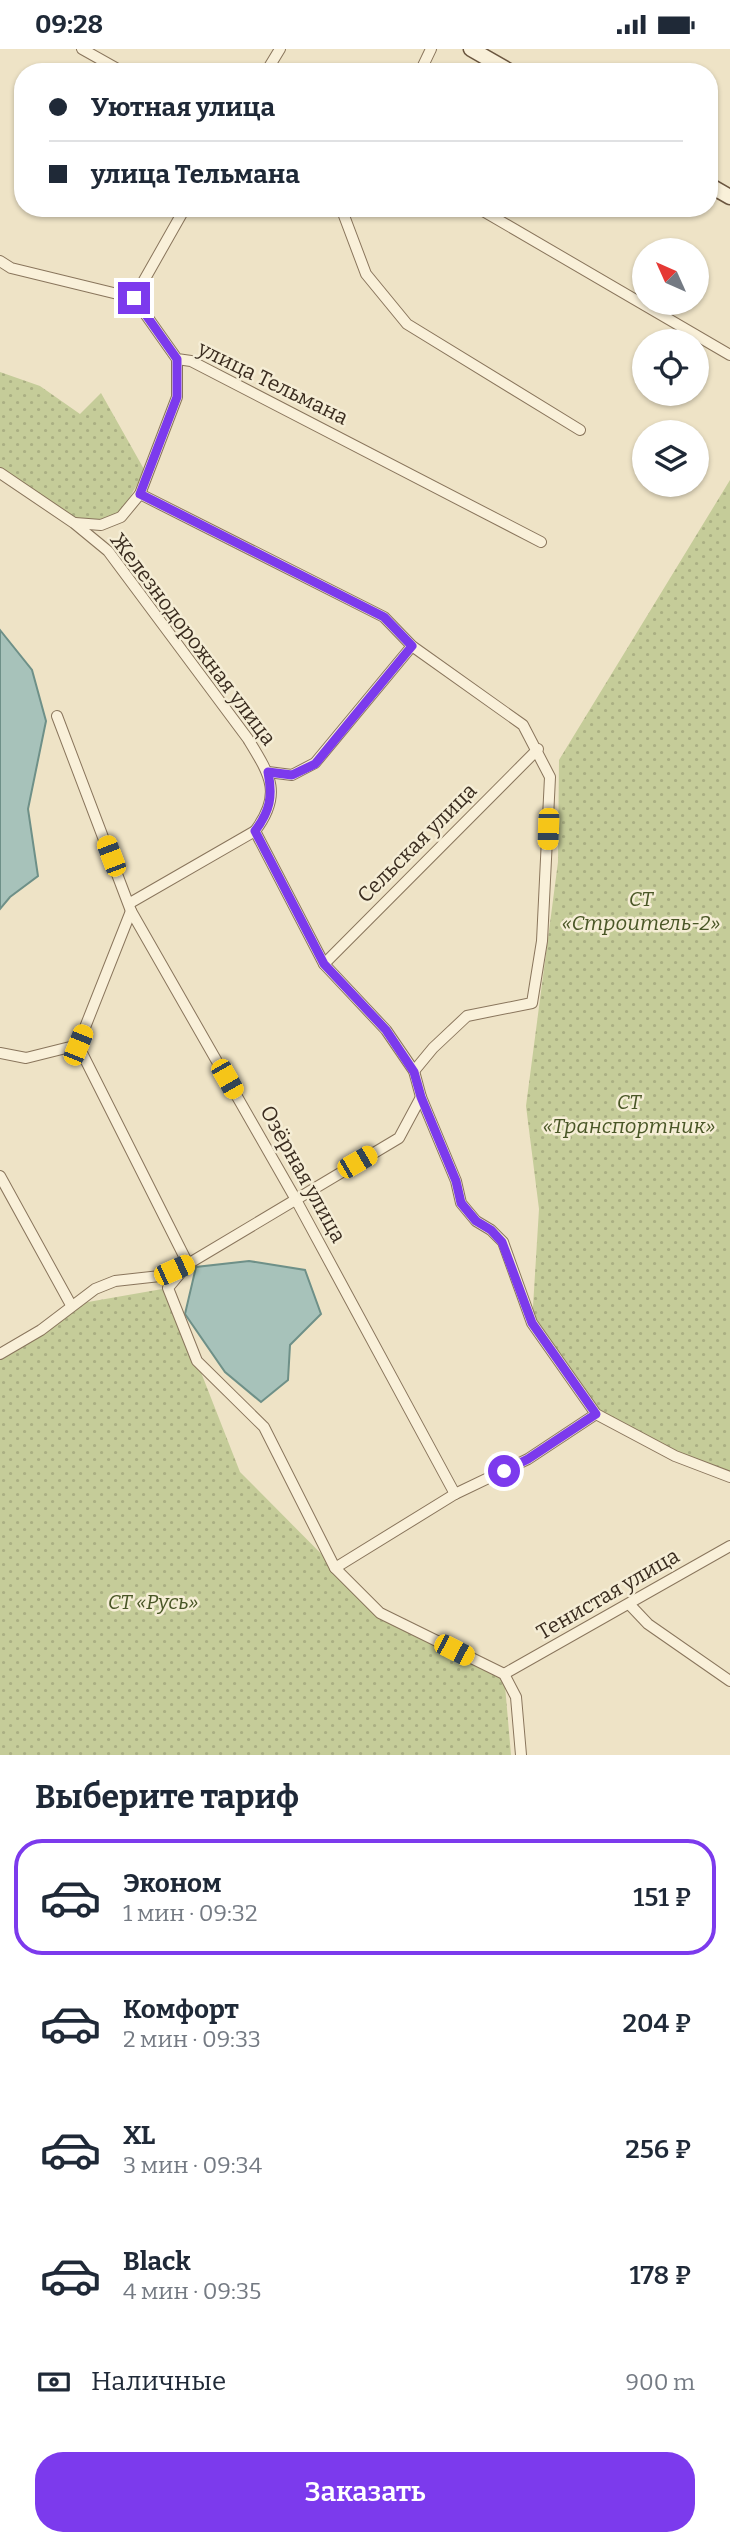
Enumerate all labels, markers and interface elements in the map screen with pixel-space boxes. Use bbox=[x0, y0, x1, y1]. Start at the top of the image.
text: 09:28 bbox=[35, 9, 103, 40]
text: Уютная улица bbox=[91, 92, 275, 123]
text: улица Тельмана bbox=[91, 159, 300, 190]
north arrow bbox=[632, 238, 709, 315]
map controls bbox=[632, 238, 709, 497]
route end bbox=[118, 282, 150, 314]
button: locate bbox=[632, 329, 709, 406]
street label: улица Тельмана bbox=[193, 335, 353, 431]
button: layers bbox=[632, 420, 709, 497]
street label: Железнодорожная улица bbox=[104, 527, 282, 751]
street label: Сельская улица bbox=[352, 777, 483, 908]
car bbox=[537, 808, 560, 850]
car bbox=[94, 833, 129, 879]
park label: СТ «Строитель-2» bbox=[562, 886, 720, 936]
car bbox=[61, 1022, 96, 1068]
car bbox=[208, 1056, 247, 1102]
park label: СТ «Транспортник» bbox=[543, 1089, 715, 1139]
street label: Озёрная улица bbox=[255, 1101, 352, 1248]
car bbox=[334, 1142, 381, 1182]
car bbox=[151, 1252, 198, 1288]
route start bbox=[488, 1455, 520, 1487]
street label: Тенистая улица bbox=[532, 1542, 684, 1645]
park label: СТ «Русь» bbox=[108, 1589, 198, 1615]
car bbox=[431, 1631, 478, 1669]
text: Выберите тариф bbox=[35, 1778, 299, 1816]
icon: car bbox=[39, 1866, 102, 1929]
text: Эконом bbox=[123, 1868, 222, 1899]
text: 151 ₽ bbox=[633, 1882, 691, 1913]
text: 1 мин · 09:32 bbox=[123, 1899, 257, 1927]
icon: car bbox=[39, 1992, 102, 2055]
text: Комфорт bbox=[123, 1994, 239, 2025]
text: 204 ₽ bbox=[622, 2008, 691, 2039]
text: 2 мин · 09:33 bbox=[123, 2025, 261, 2053]
icon: car bbox=[39, 2118, 102, 2181]
text: XL bbox=[123, 2120, 155, 2151]
text: 256 ₽ bbox=[625, 2134, 691, 2165]
text: 3 мин · 09:34 bbox=[123, 2151, 262, 2179]
icon: car bbox=[39, 2244, 102, 2307]
text: Black bbox=[123, 2246, 191, 2277]
text: 178 ₽ bbox=[629, 2260, 691, 2291]
text: 4 мин · 09:35 bbox=[123, 2277, 261, 2305]
icon: cash bbox=[35, 2363, 73, 2401]
text: Наличные bbox=[91, 2366, 226, 2397]
text: 900 m bbox=[625, 2368, 695, 2396]
button: Заказать bbox=[35, 2452, 695, 2532]

